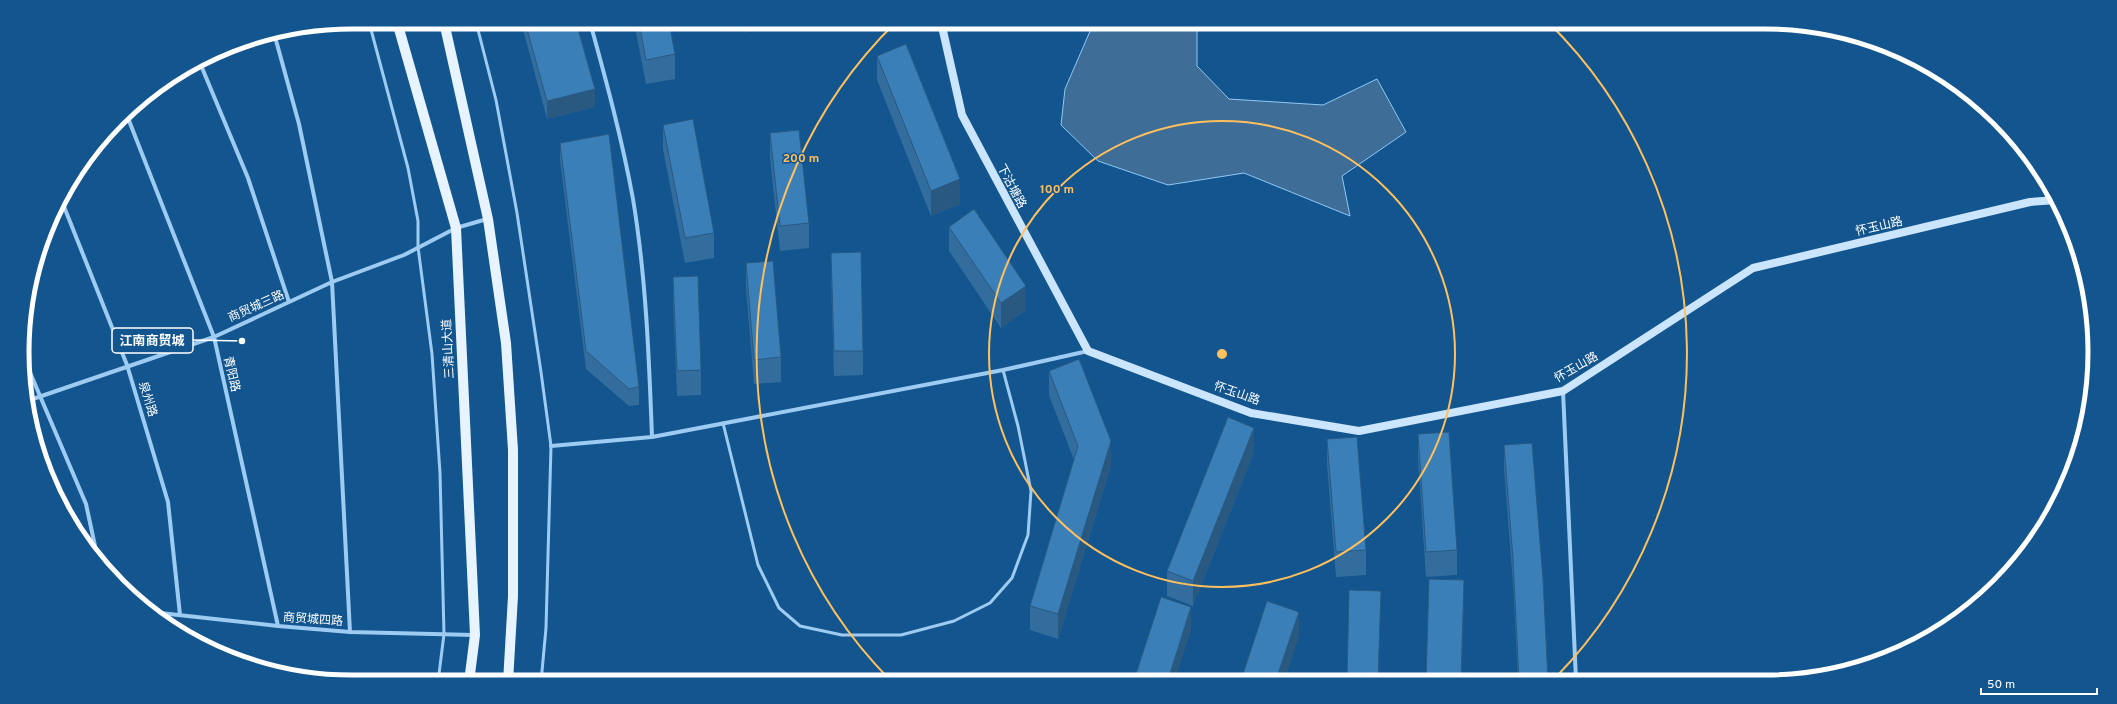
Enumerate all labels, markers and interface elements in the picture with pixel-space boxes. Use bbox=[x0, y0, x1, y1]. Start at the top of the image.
text: 200 m bbox=[783, 151, 819, 167]
street label: 下沽塘路 bbox=[993, 162, 1029, 211]
text: 100 m bbox=[1040, 182, 1074, 198]
street label: 怀玉山路 bbox=[1854, 214, 1904, 240]
street label: 商贸城三路 bbox=[226, 287, 287, 326]
street label: 三清山大道 bbox=[439, 319, 459, 379]
callout: 江南商贸城 bbox=[112, 328, 193, 353]
text: 江南商贸城 bbox=[119, 333, 185, 350]
centre of rings bbox=[1215, 347, 1229, 361]
street label: 怀玉山路 bbox=[1552, 349, 1601, 387]
street label: 青阳路 bbox=[219, 355, 243, 394]
street label: 怀玉山路 bbox=[1211, 379, 1262, 409]
street label: 泉州路 bbox=[134, 380, 160, 419]
street label: 商贸城四路 bbox=[282, 610, 343, 630]
scale bar bbox=[1981, 670, 2097, 696]
text: 50 m bbox=[1987, 677, 2015, 693]

